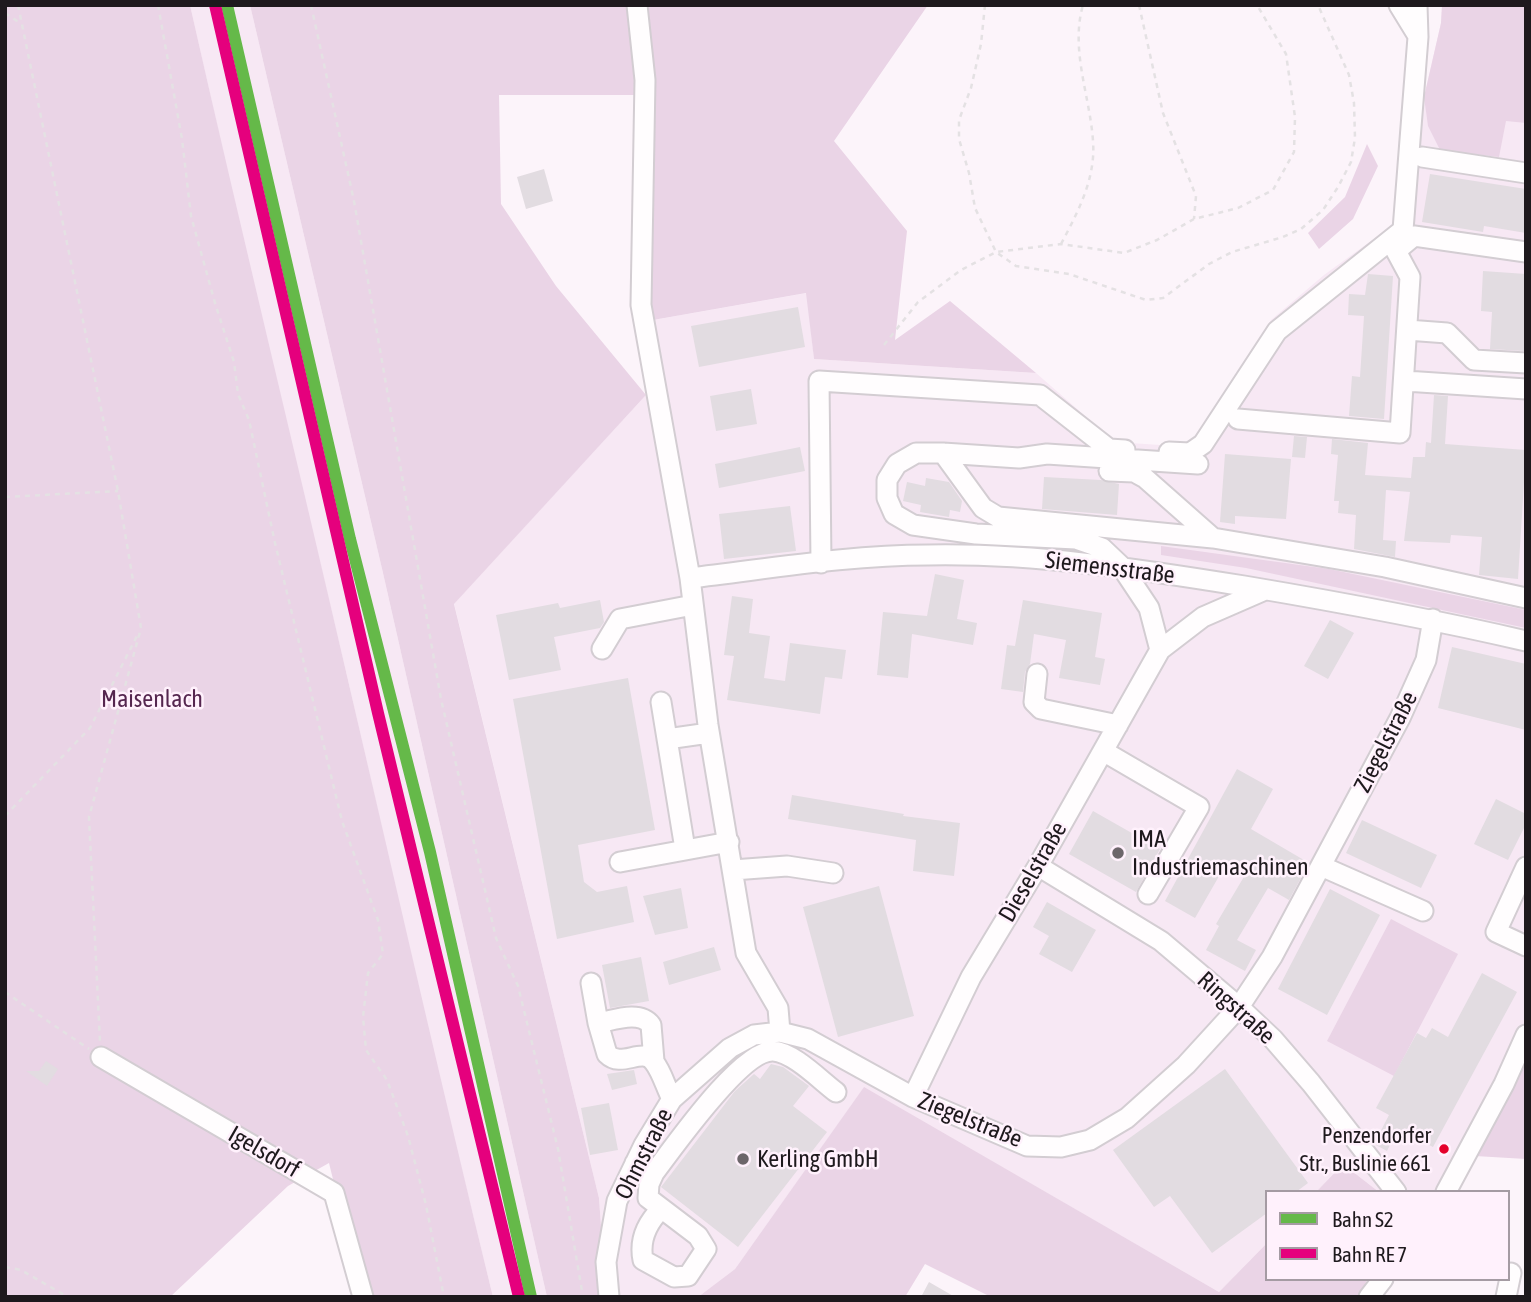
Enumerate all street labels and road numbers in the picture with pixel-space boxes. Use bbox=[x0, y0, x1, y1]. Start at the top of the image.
street label: Siemensstraße bbox=[1044, 546, 1176, 590]
street label: Ziegelstraße bbox=[1348, 687, 1424, 797]
street label: Dieselstraße bbox=[993, 817, 1073, 927]
street label: Ringstraße bbox=[1191, 966, 1281, 1050]
street label: Ziegelstraße bbox=[914, 1086, 1026, 1154]
street label: Ohmstraße bbox=[609, 1104, 679, 1204]
street label: Igelsdorf bbox=[223, 1120, 305, 1184]

